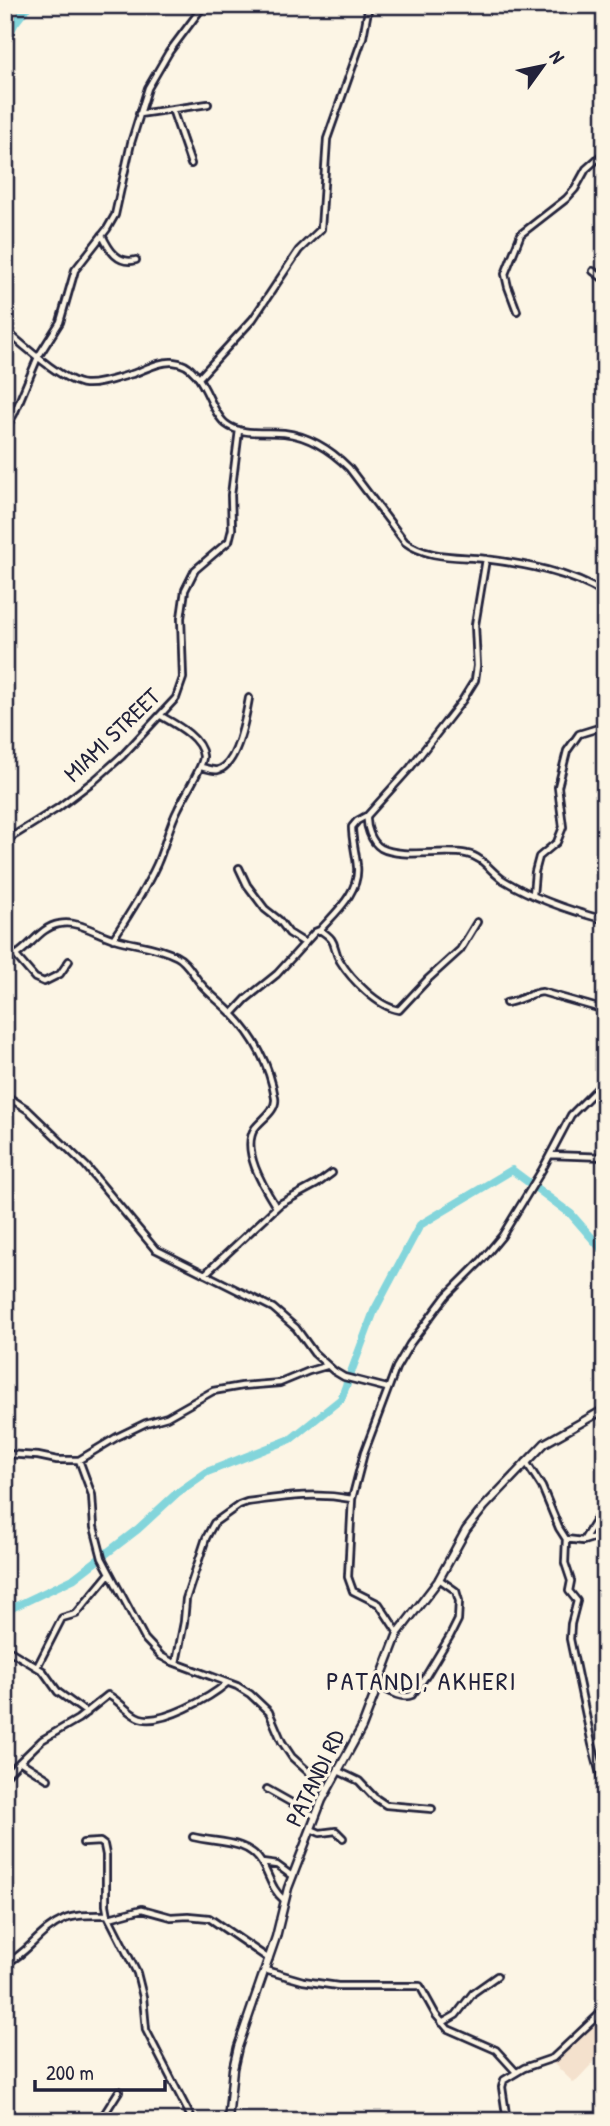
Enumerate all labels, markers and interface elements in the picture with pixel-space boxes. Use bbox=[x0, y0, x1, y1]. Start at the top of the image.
north arrow bbox=[508, 32, 578, 102]
text: N bbox=[544, 45, 571, 68]
street label: MIAMI STREET bbox=[56, 680, 167, 788]
district label: PATANDI, AKHERI bbox=[326, 1663, 518, 1698]
street label: PATANDI RD bbox=[277, 1723, 352, 1831]
scale bar bbox=[35, 2049, 164, 2093]
text: 200 m bbox=[46, 2058, 94, 2087]

